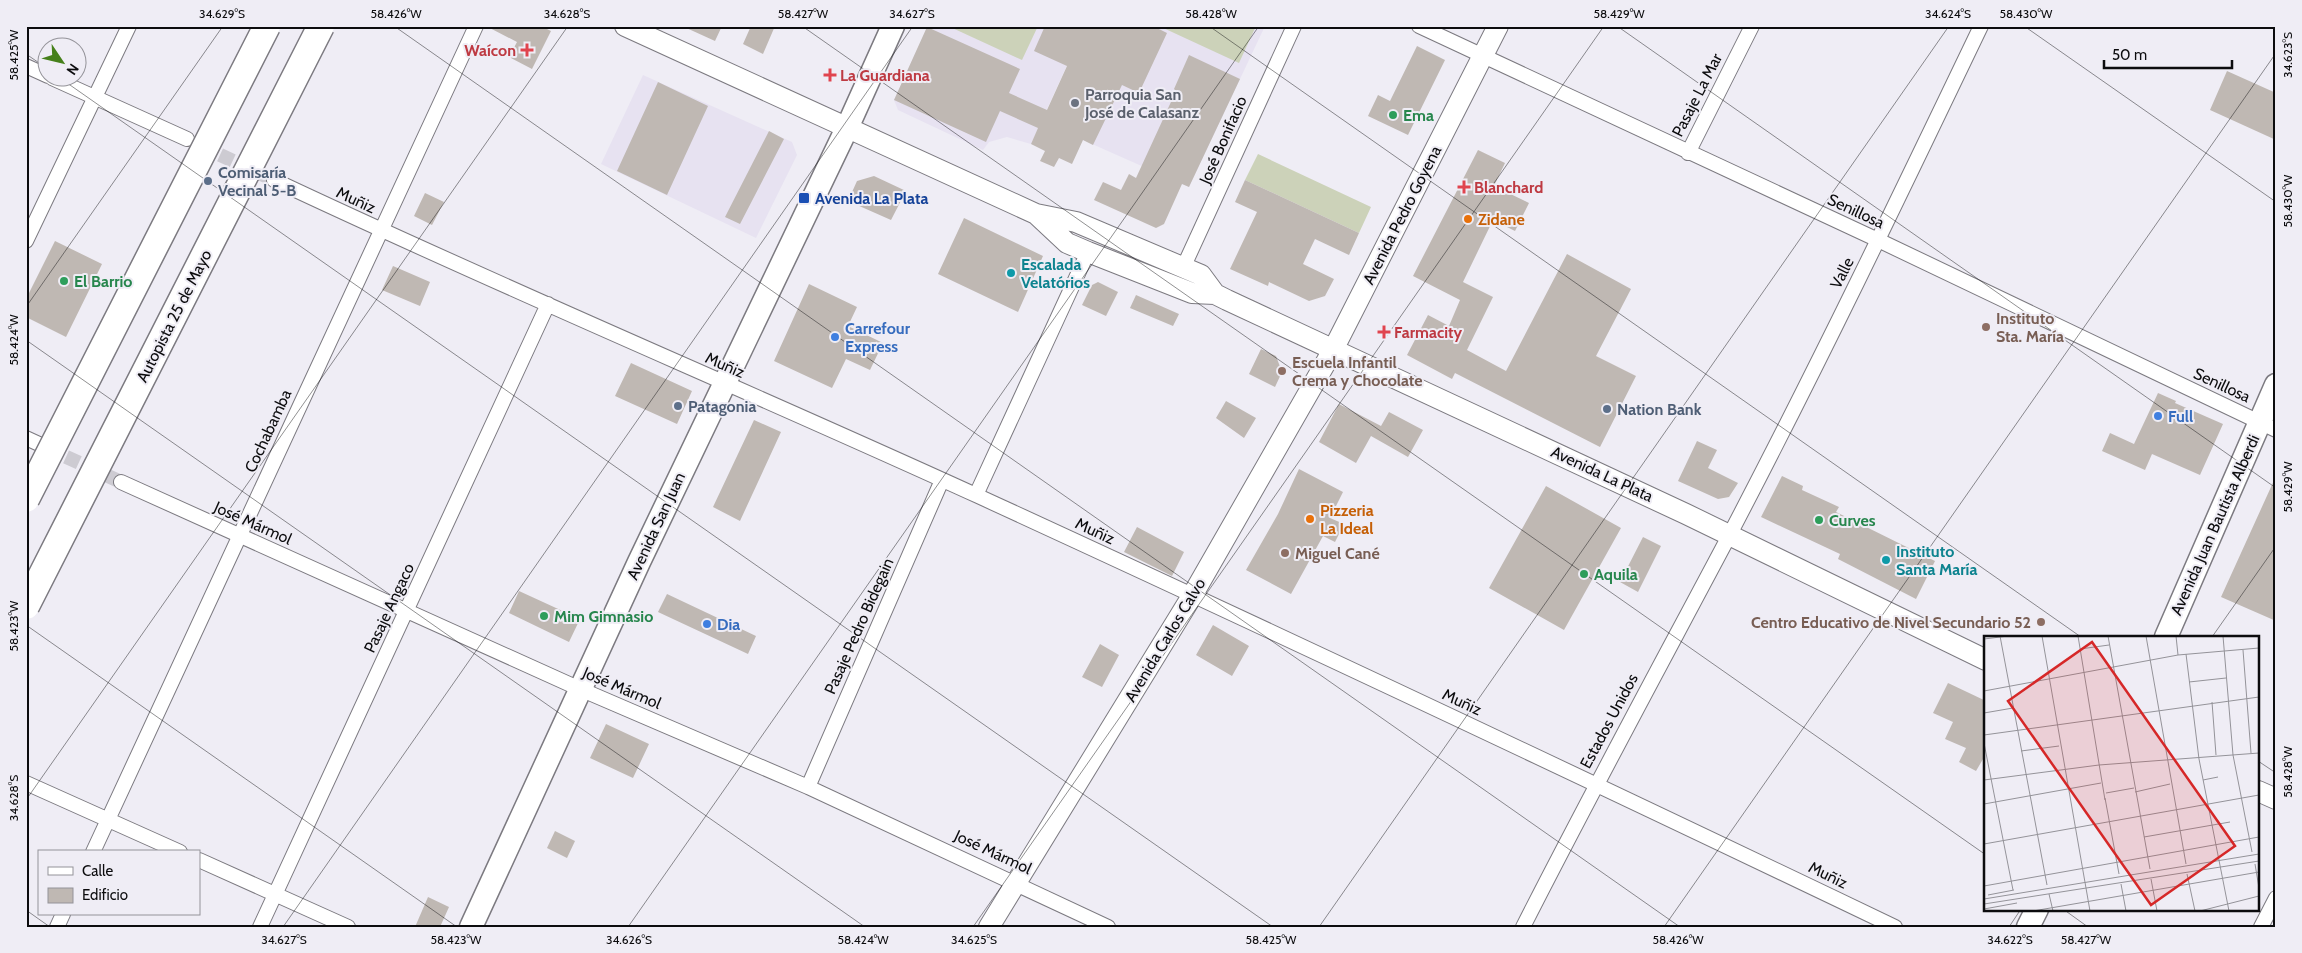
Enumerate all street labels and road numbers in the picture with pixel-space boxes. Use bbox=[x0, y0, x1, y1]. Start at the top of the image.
street label: Pasaje La Mar bbox=[1668, 49, 1727, 140]
street label: José Bonifacio bbox=[1195, 93, 1251, 188]
street label: Avenida Pedro Goyena bbox=[1359, 142, 1445, 287]
street label: Muñiz bbox=[333, 183, 379, 217]
street label: Senillosa bbox=[1825, 190, 1888, 233]
street label: Autopista 25 de Mayo bbox=[132, 246, 216, 385]
street label: Valle bbox=[1826, 254, 1858, 292]
street label: Muñiz bbox=[702, 348, 748, 382]
street label: Senillosa bbox=[2191, 364, 2254, 407]
street label: Cochabamba bbox=[241, 386, 296, 475]
street label: Avenida Juan Bautista Alberdi bbox=[2167, 432, 2263, 618]
street label: Avenida La Plata bbox=[1548, 442, 1656, 506]
street label: Avenida San Juan bbox=[623, 469, 689, 583]
street label: José Mármol bbox=[210, 497, 295, 549]
street label: Muñiz bbox=[1072, 514, 1118, 548]
street label: Pasaje Pedro Bidegain bbox=[820, 555, 898, 697]
street label: Pasaje Angaco bbox=[360, 560, 418, 656]
street label: Avenida Carlos Calvo bbox=[1121, 575, 1209, 705]
street label: José Mármol bbox=[579, 663, 664, 713]
street label: Estados Unidos bbox=[1576, 670, 1642, 772]
street label: Muñiz bbox=[1439, 685, 1485, 719]
street label: José Mármol bbox=[950, 825, 1035, 878]
street label: Muñiz bbox=[1805, 857, 1851, 893]

